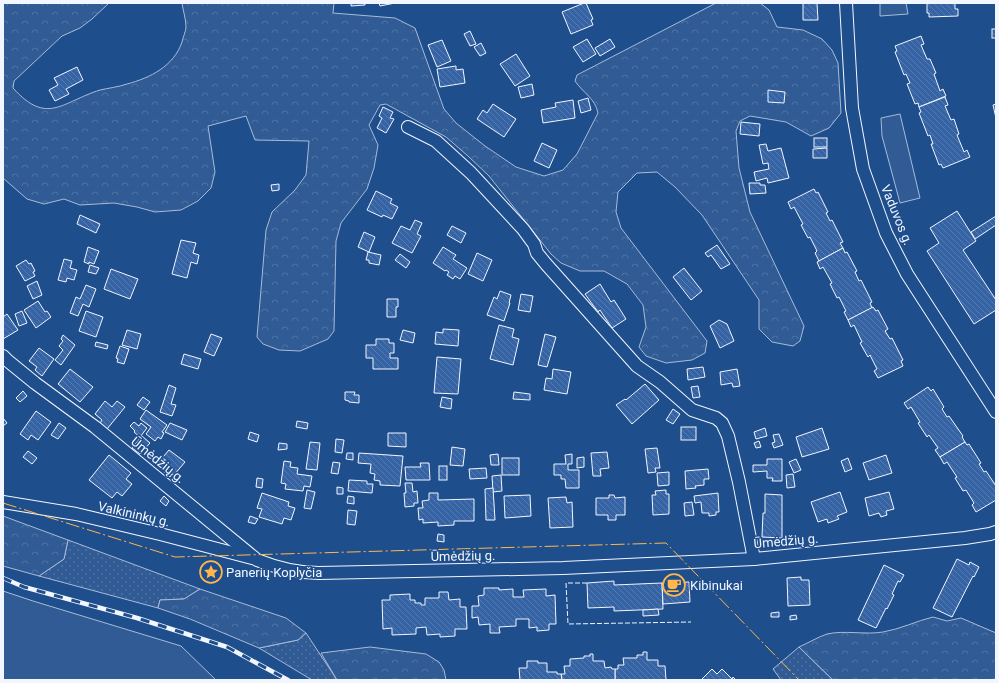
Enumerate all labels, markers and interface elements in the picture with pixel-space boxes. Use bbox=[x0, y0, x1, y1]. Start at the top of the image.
street label: Vaduvos g. bbox=[878, 183, 916, 247]
street label: Ūmėdžių g. bbox=[128, 434, 188, 486]
street label: Valkininkų g. bbox=[97, 498, 171, 530]
street label: Ūmėdžių g. bbox=[753, 531, 819, 551]
street label: Ūmėdžių g. bbox=[430, 548, 496, 564]
place icon: Panerių Koplyčia bbox=[198, 559, 224, 585]
place label: Panerių Koplyčia bbox=[226, 565, 322, 580]
cafe icon: Kibinukai bbox=[661, 572, 687, 598]
place label: Kibinukai bbox=[690, 578, 743, 593]

